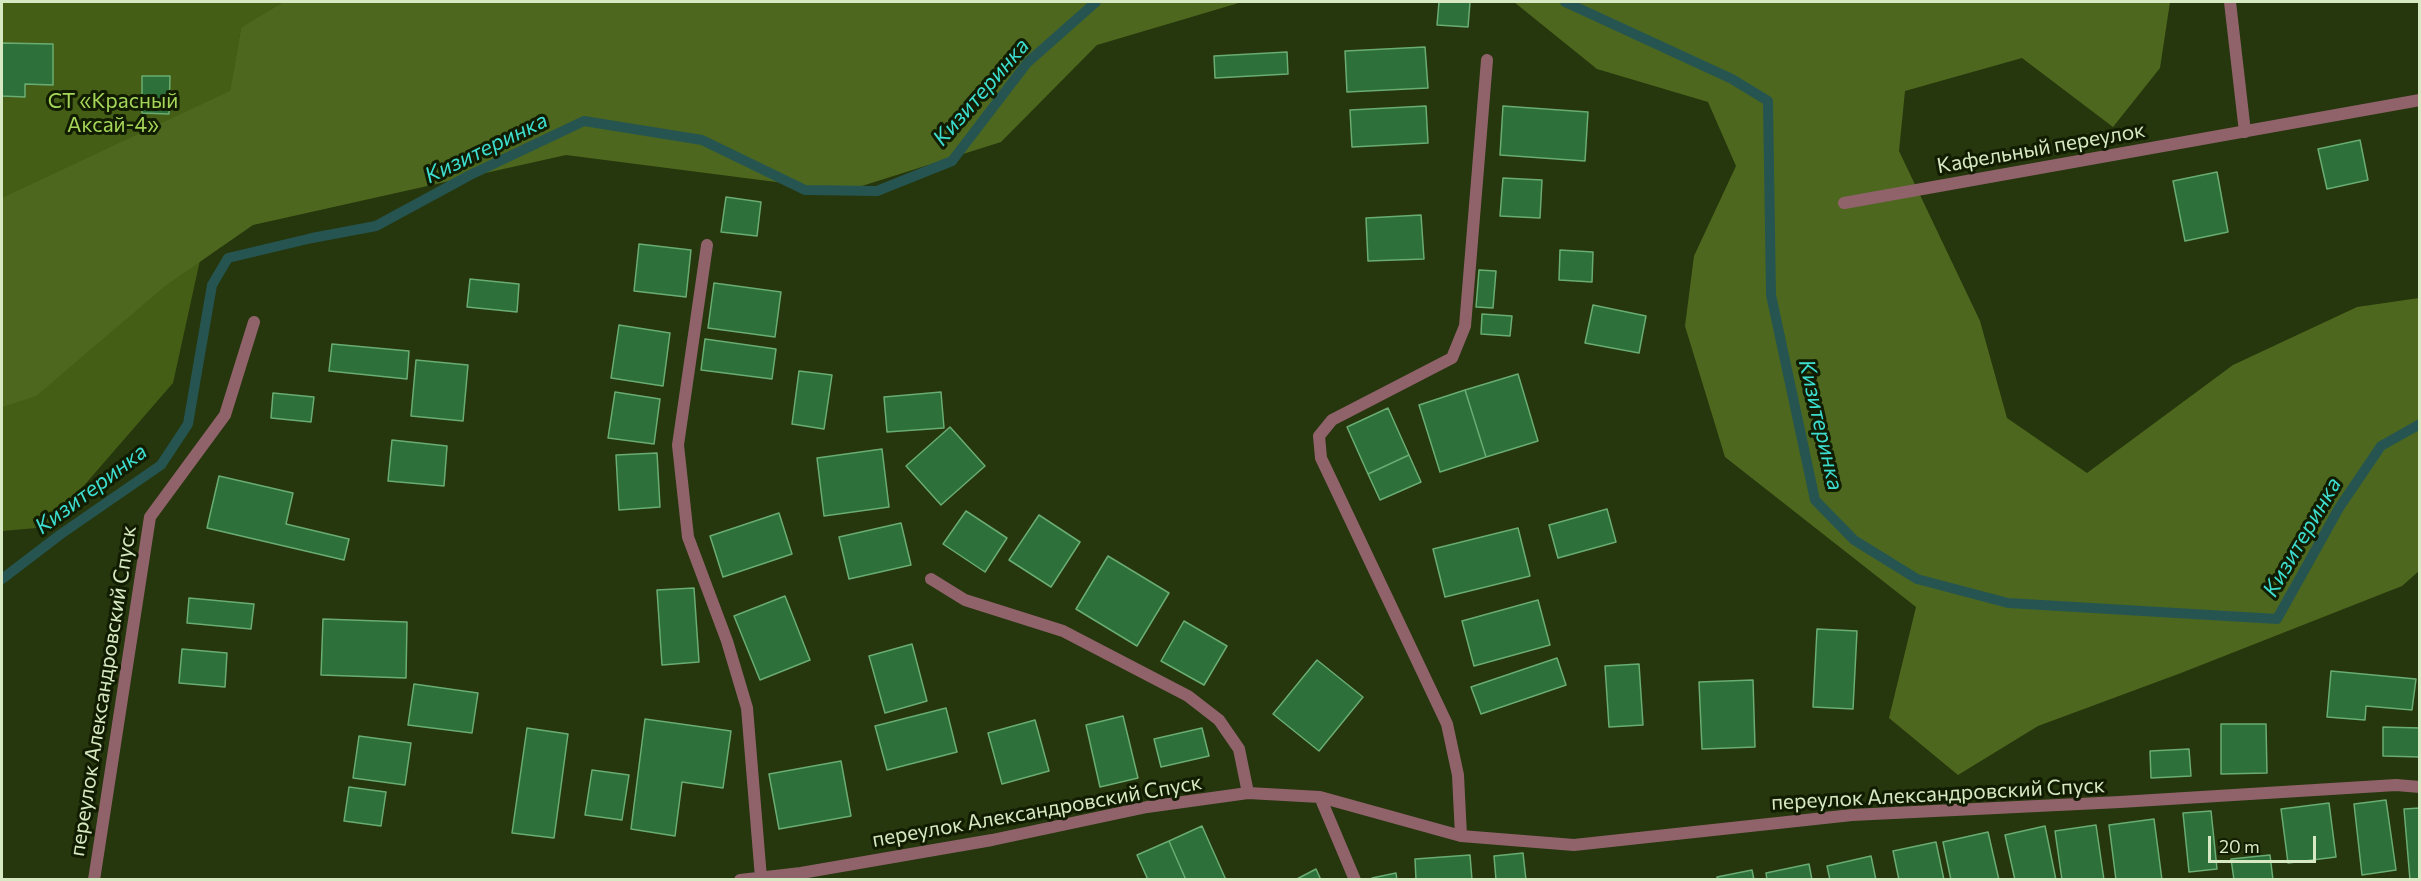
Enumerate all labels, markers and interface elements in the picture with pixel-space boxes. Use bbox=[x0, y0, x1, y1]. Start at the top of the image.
water label: Кизитеринка bbox=[927, 33, 1035, 151]
park label: СТ «Красный Аксай-4» bbox=[48, 88, 178, 138]
water label: Кизитеринка bbox=[420, 107, 552, 189]
street label: Кафельный переулок bbox=[1935, 117, 2147, 179]
water label: Кизитеринка bbox=[1793, 357, 1849, 493]
water label: Кизитеринка bbox=[30, 438, 152, 540]
water label: Кизитеринка bbox=[2257, 473, 2347, 601]
street label: переулок Александровский Спуск bbox=[64, 524, 142, 858]
street label: переулок Александровский Спуск bbox=[870, 770, 1204, 852]
street label: переулок Александровский Спуск bbox=[1770, 773, 2106, 815]
scale bar bbox=[2211, 824, 2319, 862]
text: 20 m bbox=[2219, 835, 2260, 857]

